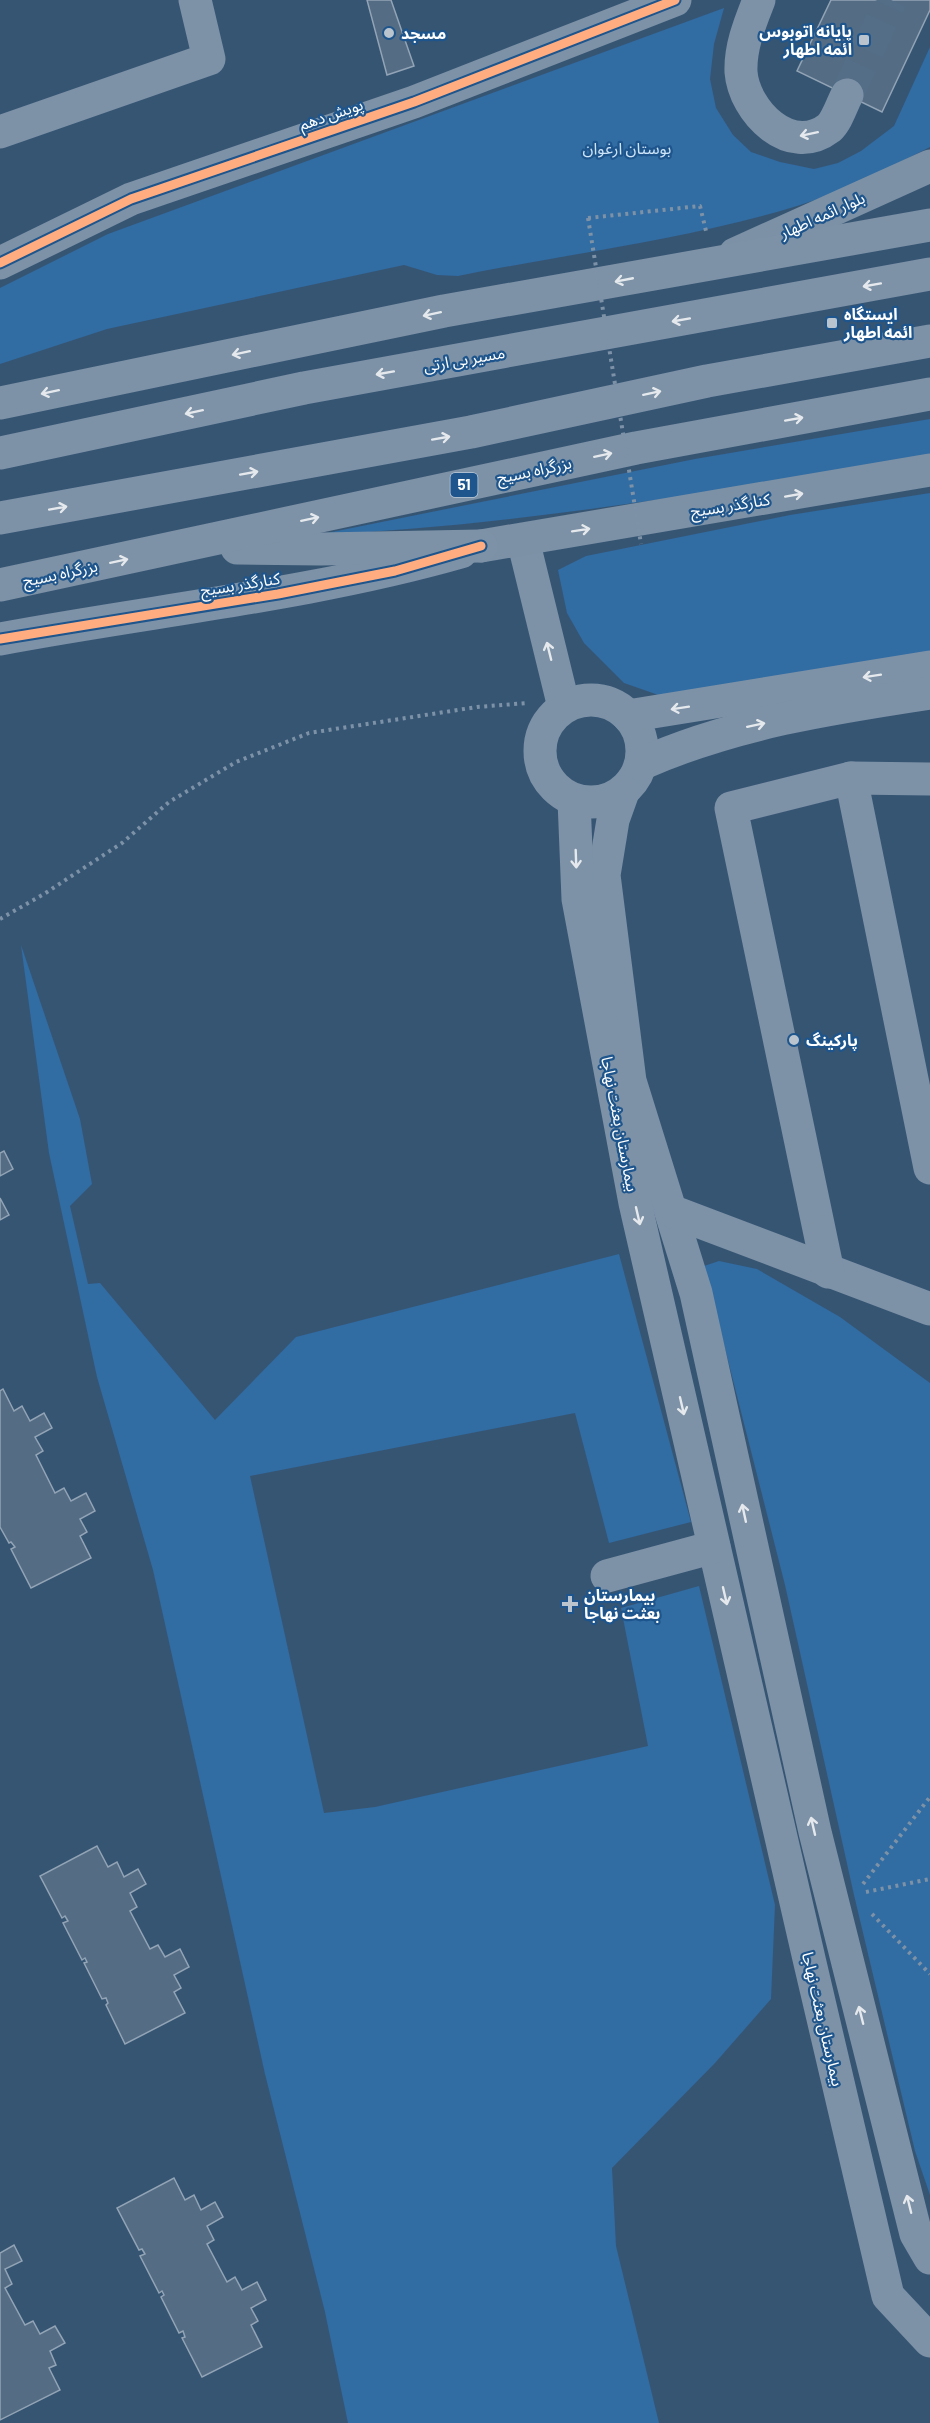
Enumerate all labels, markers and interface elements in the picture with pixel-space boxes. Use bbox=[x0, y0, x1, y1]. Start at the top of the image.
place label: پایانه اتوبوس ائمه اطهار bbox=[759, 21, 852, 59]
place label: مسجد bbox=[401, 23, 446, 43]
marker: مسجد bbox=[382, 26, 396, 40]
marker: پایانه اتوبوس ائمه اطهار bbox=[857, 33, 871, 47]
street label: پویش دهم bbox=[296, 94, 367, 137]
one-way arrow bbox=[800, 129, 819, 140]
park label: بوستان ارغوان bbox=[583, 138, 671, 158]
street label: بلوار ائمه اطهار bbox=[775, 187, 868, 243]
one-way arrow bbox=[615, 275, 635, 286]
one-way arrow bbox=[863, 279, 883, 290]
place label: ایستگاه ائمه اطهار bbox=[843, 304, 912, 342]
one-way arrow bbox=[423, 308, 442, 320]
one-way arrow bbox=[671, 314, 691, 325]
marker: ایستگاه ائمه اطهار bbox=[825, 316, 839, 330]
street label: مسیر بی ارتی bbox=[422, 342, 506, 376]
one-way arrow bbox=[232, 348, 252, 359]
one-way arrow bbox=[376, 368, 396, 379]
one-way arrow bbox=[41, 387, 61, 398]
one-way arrow bbox=[642, 387, 662, 398]
one-way arrow bbox=[185, 406, 204, 418]
one-way arrow bbox=[784, 413, 804, 424]
one-way arrow bbox=[431, 432, 451, 443]
one-way arrow bbox=[592, 449, 612, 460]
street label: بزرگراه بسیج bbox=[495, 452, 574, 491]
one-way arrow bbox=[239, 467, 259, 478]
road number: 51 bbox=[450, 473, 478, 497]
street label: کنارگذر بسیج bbox=[689, 489, 772, 524]
one-way arrow bbox=[783, 489, 803, 500]
one-way arrow bbox=[47, 502, 67, 513]
one-way arrow bbox=[299, 513, 319, 524]
one-way arrow bbox=[570, 525, 590, 536]
one-way arrow bbox=[109, 554, 128, 566]
street label: بزرگراه بسیج bbox=[21, 555, 100, 594]
street label: کنارگذر بسیج bbox=[199, 568, 282, 603]
one-way arrow bbox=[543, 641, 555, 660]
one-way arrow bbox=[863, 671, 883, 682]
one-way arrow bbox=[670, 703, 690, 714]
one-way arrow bbox=[746, 718, 765, 730]
one-way arrow bbox=[571, 848, 582, 868]
place label: پارکینگ bbox=[806, 1030, 858, 1051]
marker: پارکینگ bbox=[787, 1033, 801, 1047]
street label: بیمارستان بعثت نهاجا bbox=[597, 1055, 643, 1193]
one-way arrow bbox=[632, 1206, 644, 1225]
one-way arrow bbox=[676, 1396, 688, 1415]
one-way arrow bbox=[738, 1503, 750, 1522]
place label: بیمارستان بعثت نهاجا bbox=[584, 1585, 660, 1623]
one-way arrow bbox=[720, 1586, 732, 1605]
marker: بیمارستان بعثت نهاجا bbox=[561, 1595, 579, 1613]
one-way arrow bbox=[807, 1817, 819, 1836]
street label: بیمارستان بعثت نهاجا bbox=[798, 1950, 848, 2088]
one-way arrow bbox=[854, 2006, 866, 2025]
one-way arrow bbox=[902, 2195, 914, 2214]

